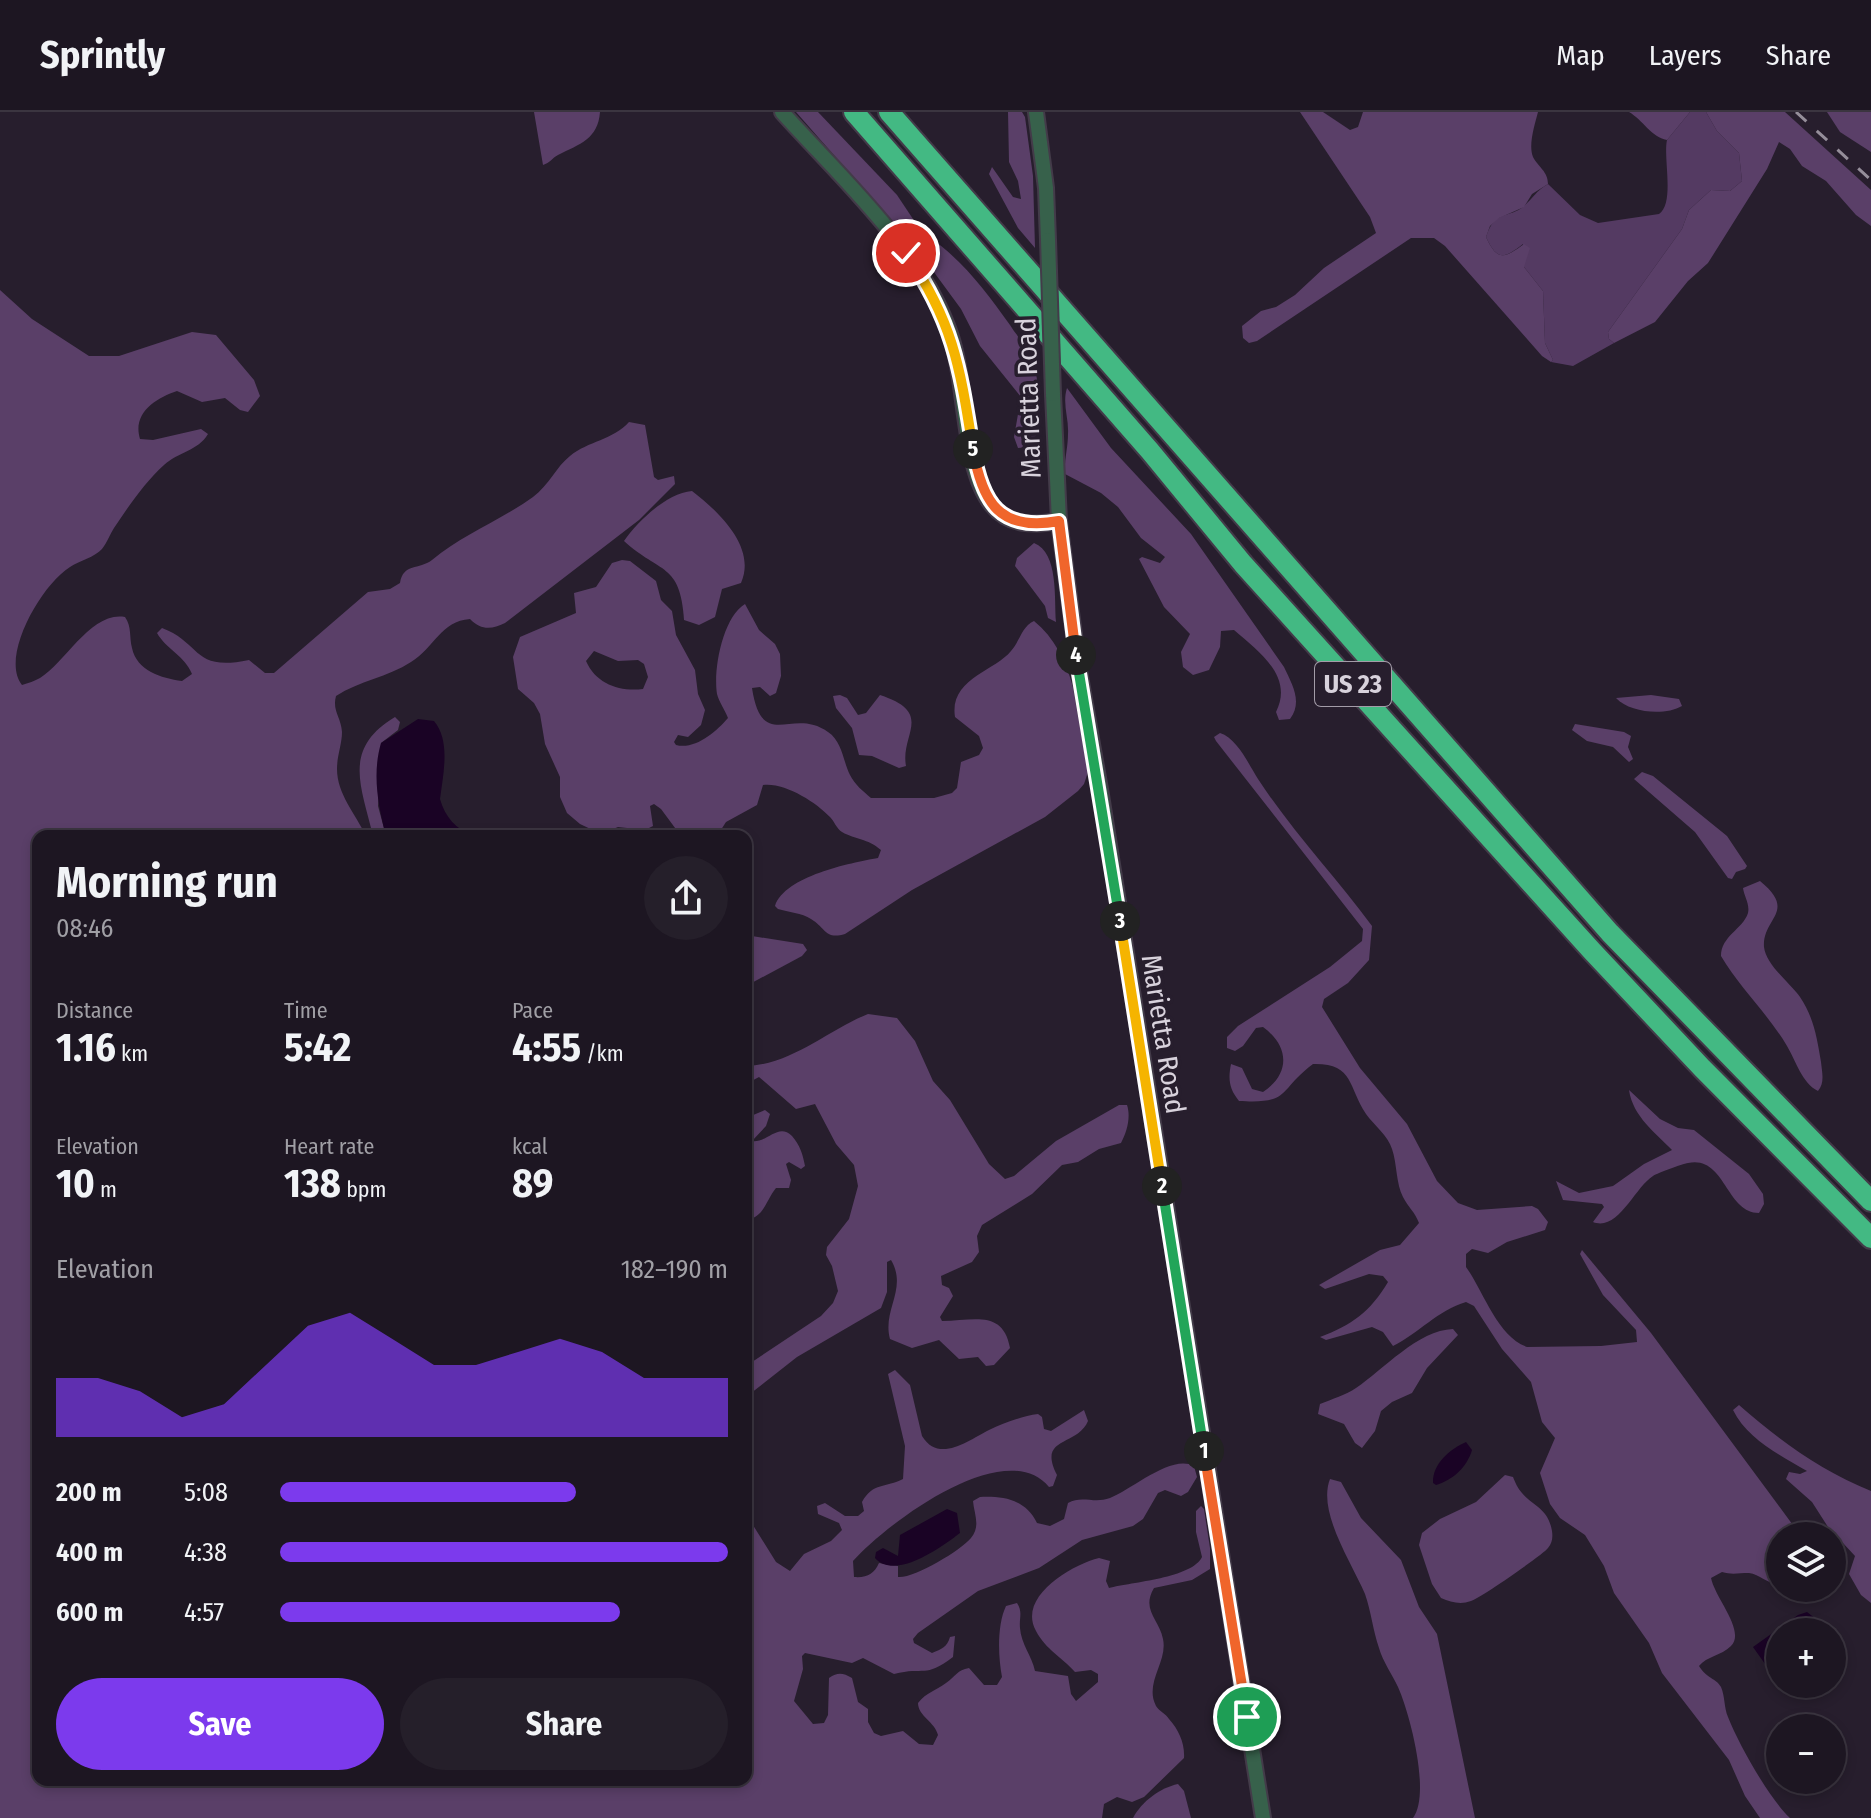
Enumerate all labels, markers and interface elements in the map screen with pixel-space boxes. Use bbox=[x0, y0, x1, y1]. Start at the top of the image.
text: Sprintly bbox=[40, 32, 165, 78]
text: Map bbox=[1556, 39, 1605, 72]
text: Layers bbox=[1649, 39, 1722, 72]
text: Share bbox=[1766, 39, 1831, 72]
pin bbox=[872, 219, 940, 287]
icon: check bbox=[884, 231, 928, 275]
street label: Marietta Road bbox=[1009, 317, 1048, 479]
pin: 5 bbox=[953, 429, 993, 469]
text: 5 bbox=[968, 435, 978, 462]
pin: 4 bbox=[1056, 635, 1096, 675]
text: 4 bbox=[1070, 641, 1082, 668]
road number: US 23 bbox=[1315, 662, 1391, 706]
text: Morning run bbox=[56, 856, 278, 909]
button: share bbox=[644, 856, 728, 940]
pin: 3 bbox=[1100, 901, 1140, 941]
text: 3 bbox=[1115, 907, 1125, 934]
text: 08:46 bbox=[56, 913, 113, 944]
street label: Marietta Road bbox=[1135, 952, 1192, 1116]
text: Distance bbox=[56, 997, 133, 1024]
text: Time bbox=[284, 997, 328, 1024]
text: Pace bbox=[512, 997, 553, 1024]
text: 1.16 bbox=[56, 1024, 116, 1072]
text: 5:42 bbox=[284, 1024, 351, 1072]
text: 4:55 bbox=[512, 1024, 581, 1072]
text: km bbox=[116, 1040, 148, 1067]
text: /km bbox=[581, 1040, 624, 1067]
text: Elevation bbox=[56, 1133, 139, 1160]
text: Heart rate bbox=[284, 1133, 374, 1160]
text: kcal bbox=[512, 1133, 548, 1160]
text: 10 bbox=[56, 1160, 95, 1208]
text: 138 bbox=[284, 1160, 341, 1208]
text: 89 bbox=[512, 1160, 553, 1208]
pin: 2 bbox=[1142, 1166, 1182, 1206]
text: 2 bbox=[1157, 1172, 1167, 1199]
text: m bbox=[95, 1176, 117, 1203]
text: bpm bbox=[341, 1176, 386, 1203]
text: Elevation bbox=[56, 1254, 154, 1285]
text: 182–190 m bbox=[621, 1254, 728, 1285]
pin: 1 bbox=[1184, 1431, 1224, 1471]
text: 1 bbox=[1199, 1437, 1209, 1464]
text: 200 m bbox=[56, 1477, 122, 1508]
text: 5:08 bbox=[184, 1477, 228, 1508]
map controls bbox=[1766, 1522, 1846, 1794]
button: layers bbox=[1766, 1522, 1846, 1602]
text: 400 m bbox=[56, 1537, 123, 1568]
text: 4:38 bbox=[184, 1537, 227, 1568]
text: 600 m bbox=[56, 1597, 123, 1628]
text: 4:57 bbox=[184, 1597, 224, 1628]
button: + bbox=[1766, 1618, 1846, 1698]
button: Save bbox=[56, 1678, 384, 1770]
button: Share bbox=[400, 1678, 728, 1770]
pin bbox=[1213, 1683, 1281, 1751]
icon: arrive bbox=[1225, 1695, 1269, 1739]
button: − bbox=[1766, 1714, 1846, 1794]

